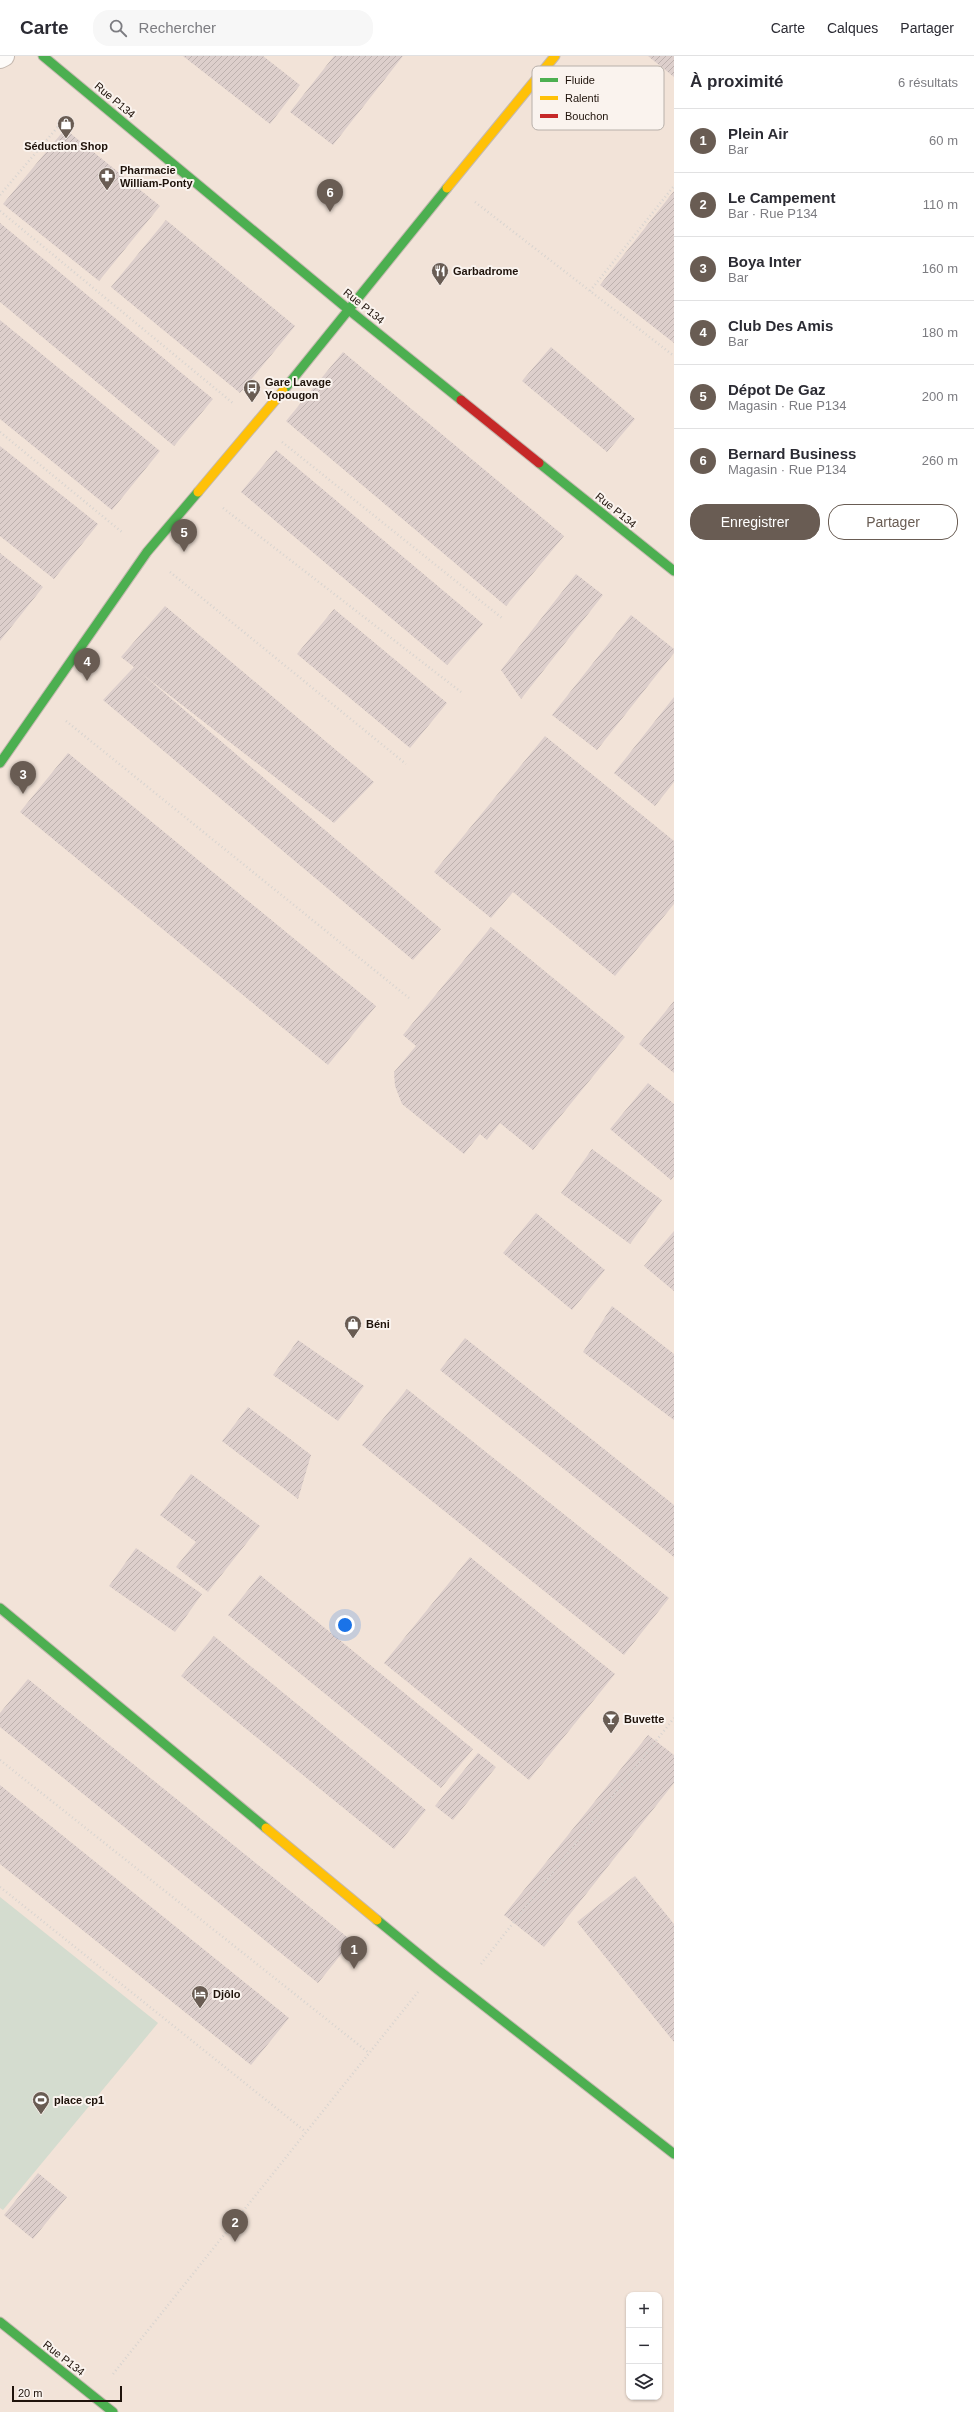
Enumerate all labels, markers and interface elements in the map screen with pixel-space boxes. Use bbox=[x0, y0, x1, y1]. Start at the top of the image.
search box bbox=[93, 10, 373, 46]
text: Carte bbox=[20, 17, 69, 38]
icon: search bbox=[107, 17, 129, 39]
text: Rechercher bbox=[139, 19, 216, 36]
text: Carte bbox=[771, 20, 805, 36]
text: Calques bbox=[827, 20, 878, 36]
text: Partager bbox=[900, 20, 954, 36]
legend bbox=[532, 66, 664, 130]
text: À proximité bbox=[690, 72, 784, 91]
text: Fluide bbox=[565, 74, 595, 86]
text: 6 résultats bbox=[898, 75, 958, 90]
street label: Rue P134 bbox=[92, 80, 138, 120]
text: Ralenti bbox=[565, 92, 599, 104]
text: Bouchon bbox=[565, 110, 608, 122]
shop icon: Séduction Shop bbox=[56, 114, 76, 139]
text: Plein Air bbox=[728, 125, 788, 142]
text: 1 bbox=[699, 133, 707, 148]
text: 60 m bbox=[929, 133, 958, 148]
place label: Séduction Shop bbox=[24, 140, 108, 152]
text: Bar bbox=[728, 142, 748, 157]
place label: Pharmacie William-Ponty bbox=[120, 164, 194, 189]
pharmacy icon: Pharmacie William-Ponty bbox=[97, 166, 117, 191]
pin: 6 bbox=[317, 179, 343, 212]
text: Le Campement bbox=[728, 189, 836, 206]
text: 2 bbox=[699, 197, 707, 212]
text: 110 m bbox=[923, 197, 958, 212]
text: Bar · Rue P134 bbox=[728, 206, 818, 221]
text: Boya Inter bbox=[728, 253, 801, 270]
restaurant icon: Garbadrome bbox=[430, 261, 450, 286]
text: 3 bbox=[699, 261, 707, 276]
text: 160 m bbox=[922, 261, 958, 276]
place label: Garbadrome bbox=[453, 265, 518, 277]
text: Bar bbox=[728, 270, 748, 285]
street label: Rue P134 bbox=[341, 286, 387, 326]
text: Club Des Amis bbox=[728, 317, 833, 334]
text: 4 bbox=[699, 325, 707, 340]
text: 180 m bbox=[922, 325, 958, 340]
text: Bar bbox=[728, 334, 748, 349]
place label: Gare Lavage Yopougon bbox=[265, 376, 331, 401]
bus stop icon: Gare Lavage Yopougon bbox=[242, 378, 262, 403]
text: Dépot De Gaz bbox=[728, 381, 826, 398]
text: 5 bbox=[699, 389, 707, 404]
text: 200 m bbox=[922, 389, 958, 404]
text: Magasin · Rue P134 bbox=[728, 398, 847, 413]
text: Bernard Business bbox=[728, 445, 856, 462]
text: 6 bbox=[699, 453, 707, 468]
text: 260 m bbox=[922, 453, 958, 468]
text: Magasin · Rue P134 bbox=[728, 462, 847, 477]
street label: Rue P134 bbox=[593, 490, 639, 530]
button: Enregistrer bbox=[690, 504, 820, 540]
button: Partager bbox=[828, 504, 958, 540]
pin: 5 bbox=[171, 519, 197, 552]
pin: 4 bbox=[74, 648, 100, 681]
pin: 3 bbox=[10, 761, 36, 794]
shop icon: Béni bbox=[343, 1314, 363, 1339]
place label: Béni bbox=[366, 1318, 390, 1330]
your location bbox=[335, 1615, 355, 1635]
bar icon: Buvette bbox=[601, 1709, 621, 1734]
place label: Buvette bbox=[624, 1713, 664, 1725]
pin: 1 bbox=[341, 1936, 367, 1969]
hotel icon: Djôlo bbox=[190, 1984, 210, 2009]
place label: Djôlo bbox=[213, 1988, 241, 2000]
sports icon: place cp1 bbox=[31, 2090, 51, 2115]
place label: place cp1 bbox=[54, 2094, 104, 2106]
pin: 2 bbox=[222, 2209, 248, 2242]
map controls bbox=[626, 2292, 662, 2400]
button: + bbox=[626, 2292, 662, 2328]
button: − bbox=[626, 2328, 662, 2364]
street label: Rue P134 bbox=[41, 2338, 87, 2378]
button: layers bbox=[626, 2364, 662, 2400]
scale bar bbox=[12, 2384, 122, 2403]
text: 20 m bbox=[18, 2387, 42, 2399]

